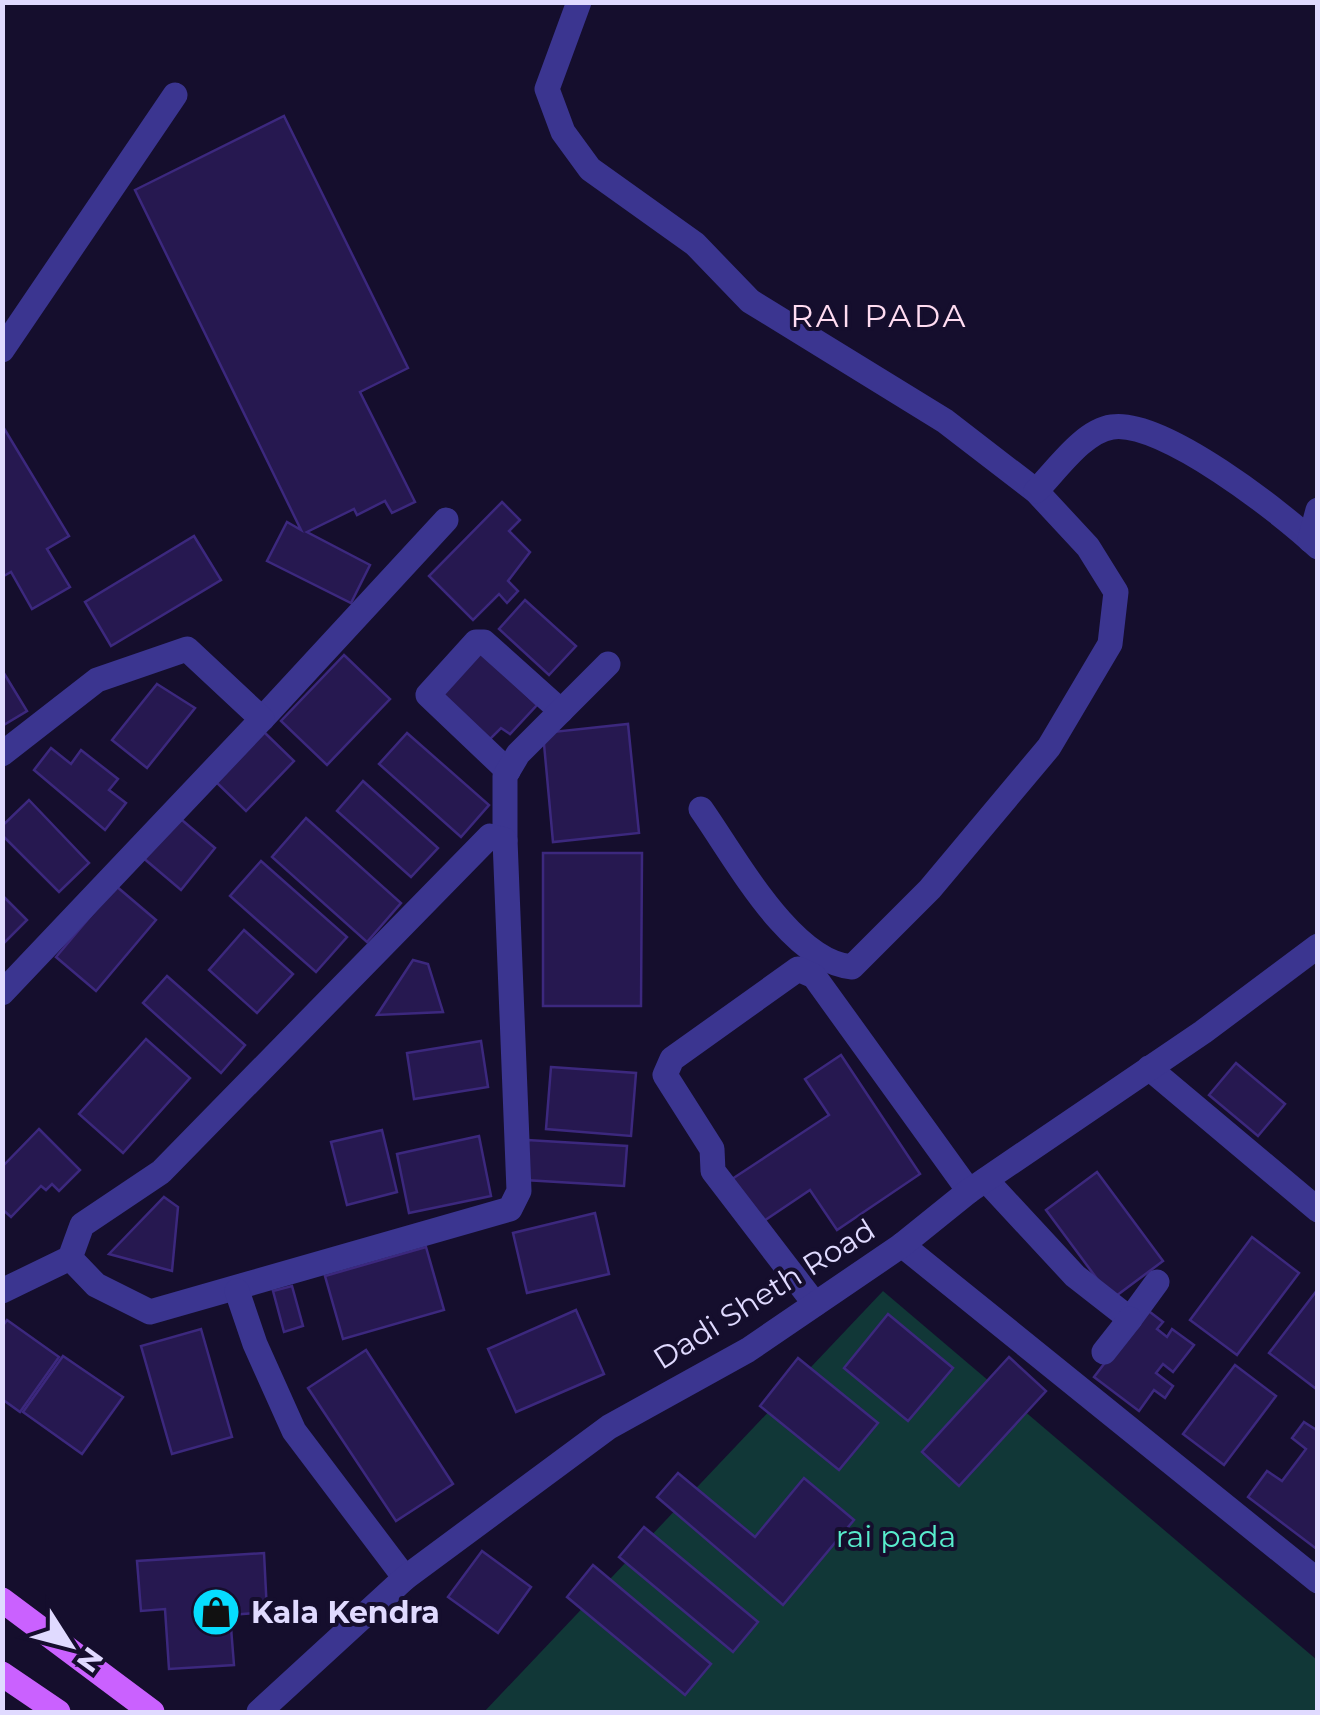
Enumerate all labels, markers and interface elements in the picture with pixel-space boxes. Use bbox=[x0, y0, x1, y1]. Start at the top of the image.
district label: RAI PADA bbox=[790, 296, 968, 335]
street label: Dadi Sheth Road bbox=[646, 1211, 882, 1377]
park label: rai pada bbox=[836, 1518, 956, 1555]
shop icon: Kala Kendra bbox=[190, 1586, 242, 1638]
place label: Kala Kendra bbox=[251, 1594, 440, 1631]
north arrow bbox=[20, 1595, 120, 1695]
text: N bbox=[70, 1641, 111, 1679]

